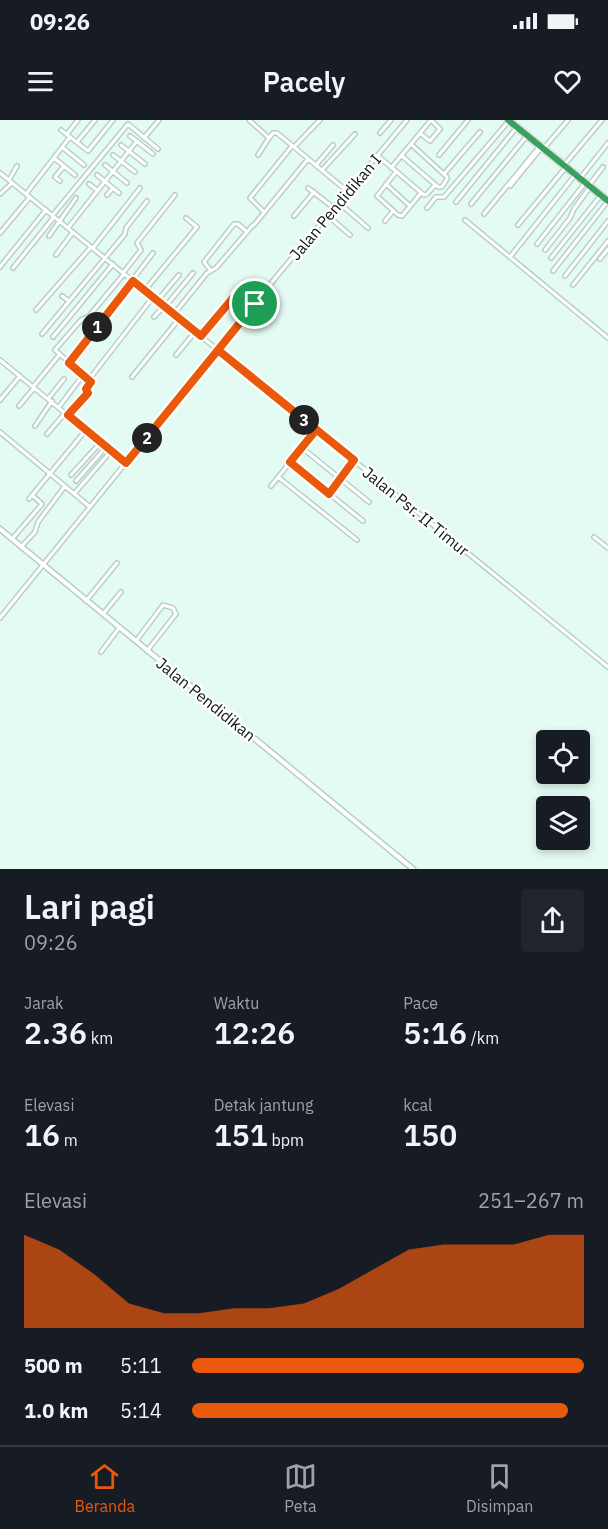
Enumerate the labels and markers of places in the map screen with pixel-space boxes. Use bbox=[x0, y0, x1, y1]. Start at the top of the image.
pin bbox=[229, 278, 280, 329]
pin: 1 bbox=[82, 312, 112, 342]
pin: 3 bbox=[289, 405, 319, 435]
pin: 2 bbox=[132, 423, 162, 453]

